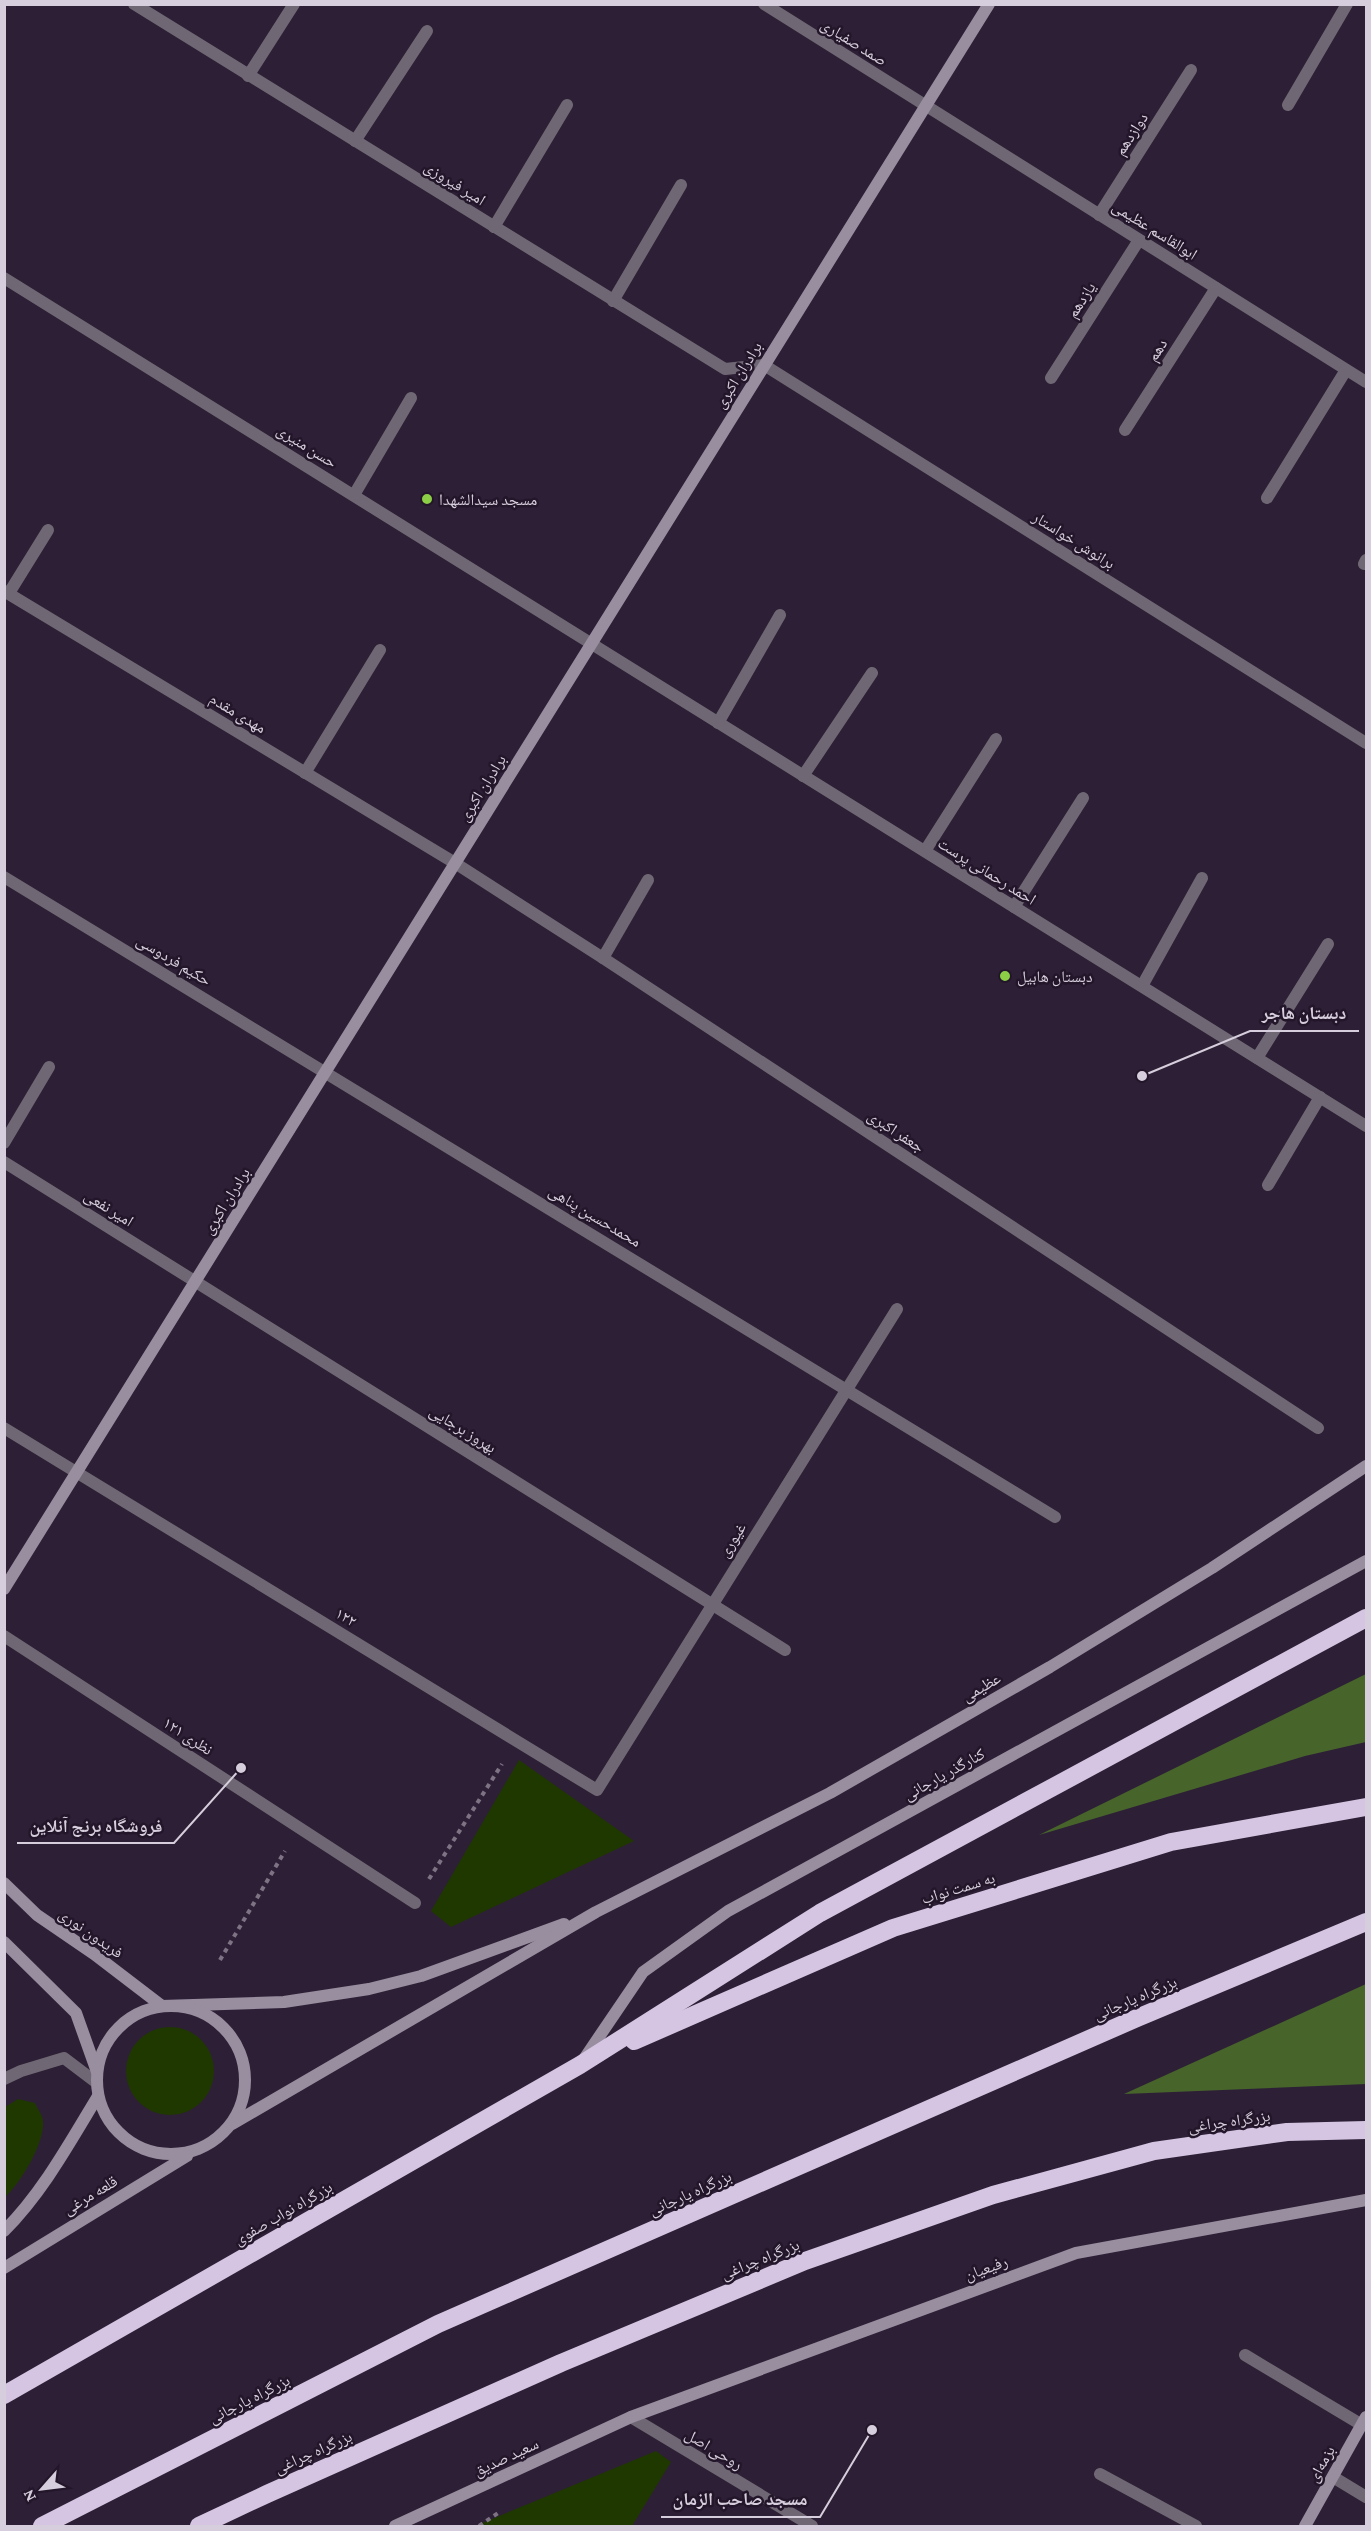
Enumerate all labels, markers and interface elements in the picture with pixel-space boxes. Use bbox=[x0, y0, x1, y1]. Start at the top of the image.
street label: صمد صفیاری bbox=[817, 15, 890, 71]
street label: دوازدهم bbox=[1111, 110, 1153, 160]
street label: امیر فیروزی bbox=[420, 158, 489, 210]
street label: ابوالقاسم عظیمی bbox=[1108, 197, 1200, 265]
street label: یازدهم bbox=[1063, 279, 1100, 322]
street label: دهم bbox=[1144, 336, 1172, 365]
street label: برادران اکبری bbox=[711, 339, 767, 412]
street label: حسن منیری bbox=[273, 421, 340, 473]
place label: مسجد سیدالشهدا bbox=[439, 491, 537, 509]
marker: مسجد سیدالشهدا bbox=[420, 492, 434, 506]
street label: برانوش خواستار bbox=[1028, 507, 1118, 574]
street label: مهدی مقدم bbox=[206, 690, 269, 738]
street label: برادران اکبری bbox=[455, 752, 511, 825]
street label: احمد رحمانی پرست bbox=[934, 834, 1039, 910]
street label: حکیم فردوسی bbox=[133, 931, 214, 991]
place label: دبستان هابیل bbox=[1017, 968, 1093, 987]
marker: دبستان هابیل bbox=[998, 969, 1012, 983]
callout: دبستان هاجر bbox=[1250, 995, 1359, 1031]
text: دبستان هاجر bbox=[1261, 1003, 1346, 1024]
street label: جعفر اکبری bbox=[863, 1106, 927, 1157]
street label: برادران اکبری bbox=[199, 1165, 255, 1238]
street label: محمدحسین پناهی bbox=[545, 1182, 644, 1252]
street label: امیر نفعی bbox=[80, 1186, 137, 1231]
street label: بهروز برجایی bbox=[426, 1402, 499, 1458]
street label: غیوری bbox=[715, 1520, 751, 1561]
street label: ۱۲۲ bbox=[332, 1604, 360, 1630]
street label: عظیمی bbox=[959, 1669, 1004, 1706]
street label: نظری ۱۲۱ bbox=[159, 1714, 216, 1760]
street label: کنارگذر یارجانی bbox=[900, 1745, 989, 1805]
callout: فروشگاه برنج آنلاین bbox=[17, 1807, 174, 1843]
text: فروشگاه برنج آنلاین bbox=[30, 1816, 162, 1838]
street label: به سمت نواب bbox=[919, 1869, 997, 1908]
street label: فریدون نوری bbox=[55, 1905, 126, 1963]
street label: بزرگراه یارجانی bbox=[1091, 1973, 1180, 2025]
street label: بزرگراه چراغی bbox=[1187, 2107, 1272, 2137]
street label: بزرگراه یارجانی bbox=[646, 2167, 735, 2221]
street label: قلعه مرغی bbox=[60, 2172, 121, 2220]
street label: بزرگراه نواب صفوی bbox=[231, 2178, 336, 2250]
street label: بزرگراه چراغی bbox=[718, 2236, 802, 2284]
street label: رفیعیان bbox=[962, 2252, 1010, 2285]
street label: بزرگراه یارجانی bbox=[206, 2371, 293, 2429]
street label: روحی اصل bbox=[681, 2425, 746, 2474]
street label: بزرگراه چراغی bbox=[272, 2427, 355, 2478]
street label: سعید صدیق bbox=[471, 2435, 542, 2481]
street label: بزمه‌ای bbox=[1304, 2443, 1340, 2486]
north arrow bbox=[12, 2459, 72, 2519]
callout: مسجد صاحب الزمان bbox=[661, 2481, 820, 2517]
text: N bbox=[19, 2487, 39, 2505]
text: مسجد صاحب الزمان bbox=[672, 2489, 808, 2510]

